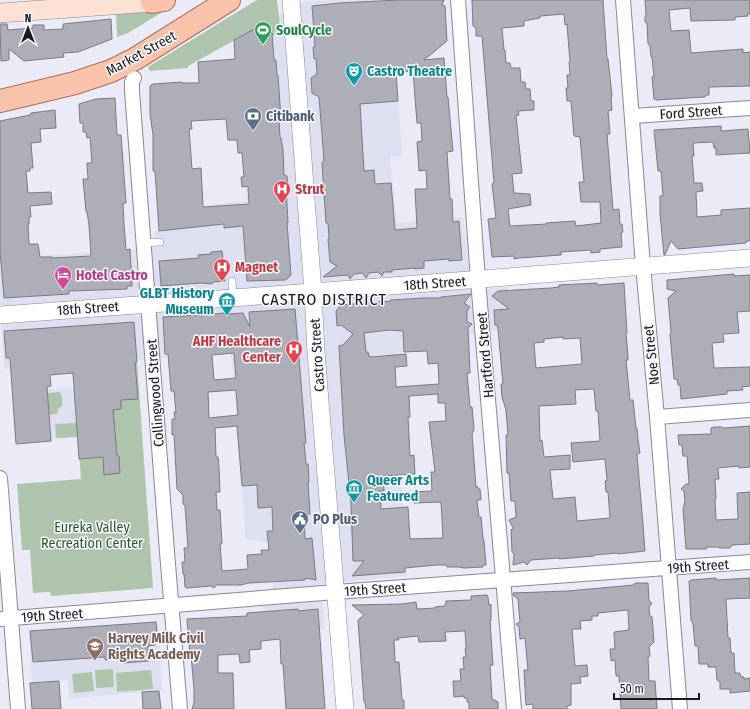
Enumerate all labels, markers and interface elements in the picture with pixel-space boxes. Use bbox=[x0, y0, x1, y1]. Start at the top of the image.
north arrow bbox=[8, 8, 48, 48]
text: N bbox=[25, 12, 31, 25]
sports icon: SoulCycle bbox=[253, 20, 273, 45]
place label: SoulCycle bbox=[276, 22, 332, 39]
street label: Market Street bbox=[103, 27, 180, 80]
theatre icon: Castro Theatre bbox=[344, 61, 364, 86]
place label: Castro Theatre bbox=[367, 63, 452, 80]
street label: Ford Street bbox=[659, 102, 723, 123]
bank icon: Citibank bbox=[243, 106, 263, 131]
place label: Citibank bbox=[266, 108, 315, 125]
hospital icon: Strut bbox=[272, 179, 292, 204]
place label: Strut bbox=[295, 181, 326, 198]
hospital icon: Magnet bbox=[212, 257, 232, 282]
place label: Magnet bbox=[235, 259, 279, 276]
hotel icon: Hotel Castro bbox=[53, 265, 73, 290]
place label: Hotel Castro bbox=[76, 267, 148, 284]
street label: 18th Street bbox=[403, 273, 467, 294]
place label: GLBT History Museum bbox=[140, 285, 214, 318]
district label: CASTRO DISTRICT bbox=[261, 290, 387, 309]
museum icon: GLBT History Museum bbox=[217, 291, 237, 316]
street label: 18th Street bbox=[56, 298, 120, 319]
street label: Hartford Street bbox=[473, 311, 498, 399]
street label: Castro Street bbox=[306, 317, 329, 392]
street label: Noe Street bbox=[640, 324, 663, 386]
place label: AHF Healthcare Center bbox=[192, 333, 282, 366]
street label: Collingwood Street bbox=[143, 338, 168, 448]
hospital icon: AHF Healthcare Center bbox=[284, 339, 304, 364]
place label: Queer Arts Featured bbox=[367, 472, 429, 505]
museum icon: Queer Arts Featured bbox=[344, 478, 364, 503]
public building icon: PO Plus bbox=[290, 509, 310, 534]
place label: PO Plus bbox=[313, 511, 357, 528]
park label: Eureka Valley Recreation Center bbox=[41, 519, 143, 552]
street label: 19th Street bbox=[667, 556, 730, 577]
street label: 19th Street bbox=[344, 579, 407, 600]
street label: 19th Street bbox=[21, 605, 84, 626]
place label: Harvey Milk Civil Rights Academy bbox=[108, 630, 204, 663]
school or university icon: Harvey Milk Civil Rights Academy bbox=[85, 636, 105, 661]
scale bar bbox=[614, 675, 699, 701]
text: 50 m bbox=[620, 682, 644, 696]

